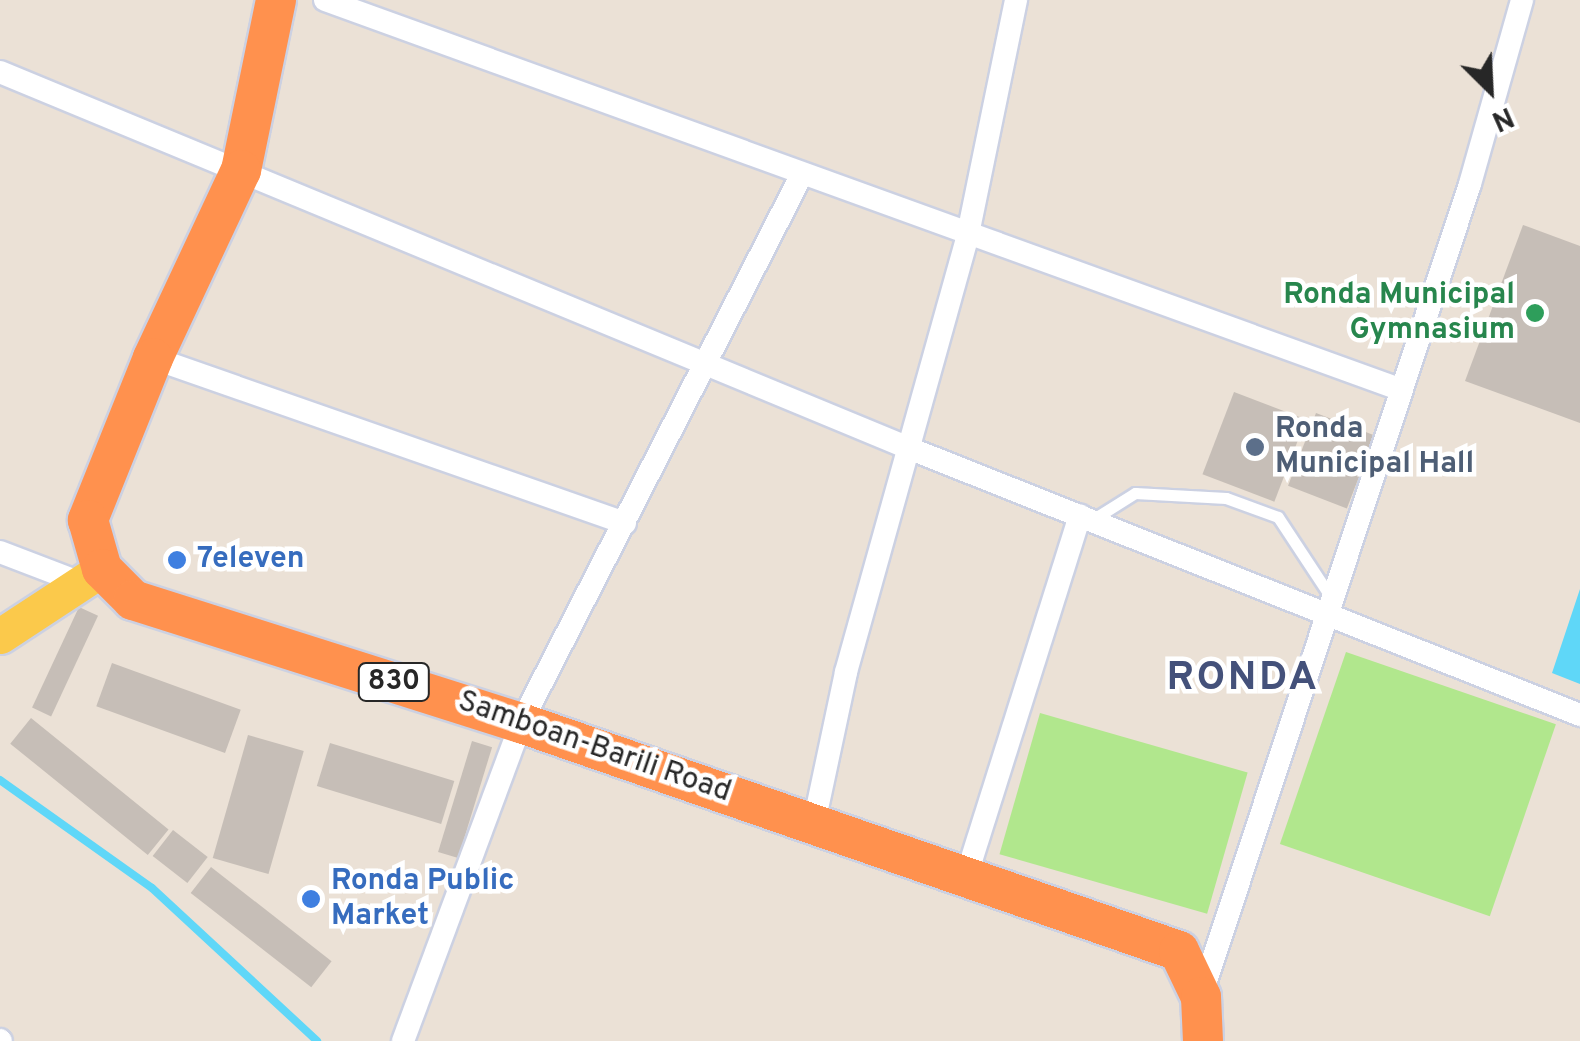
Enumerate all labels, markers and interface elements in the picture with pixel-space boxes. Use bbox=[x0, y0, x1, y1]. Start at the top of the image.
north arrow bbox=[1440, 40, 1540, 140]
text: N bbox=[1486, 97, 1519, 138]
place label: Ronda Municipal Gymnasium bbox=[1283, 278, 1515, 348]
marker: Ronda Municipal Gymnasium bbox=[1524, 302, 1546, 324]
place label: Ronda Municipal Hall bbox=[1275, 412, 1474, 482]
marker: Ronda Municipal Hall bbox=[1244, 436, 1266, 458]
place label: 7eleven bbox=[197, 542, 305, 578]
marker: 7eleven bbox=[166, 549, 188, 571]
district label: RONDA bbox=[1167, 655, 1319, 703]
road number: 830 bbox=[356, 659, 432, 705]
street label: Samboan-Barili Road bbox=[453, 684, 735, 812]
place label: Ronda Public Market bbox=[331, 864, 515, 934]
marker: Ronda Public Market bbox=[300, 888, 322, 910]

